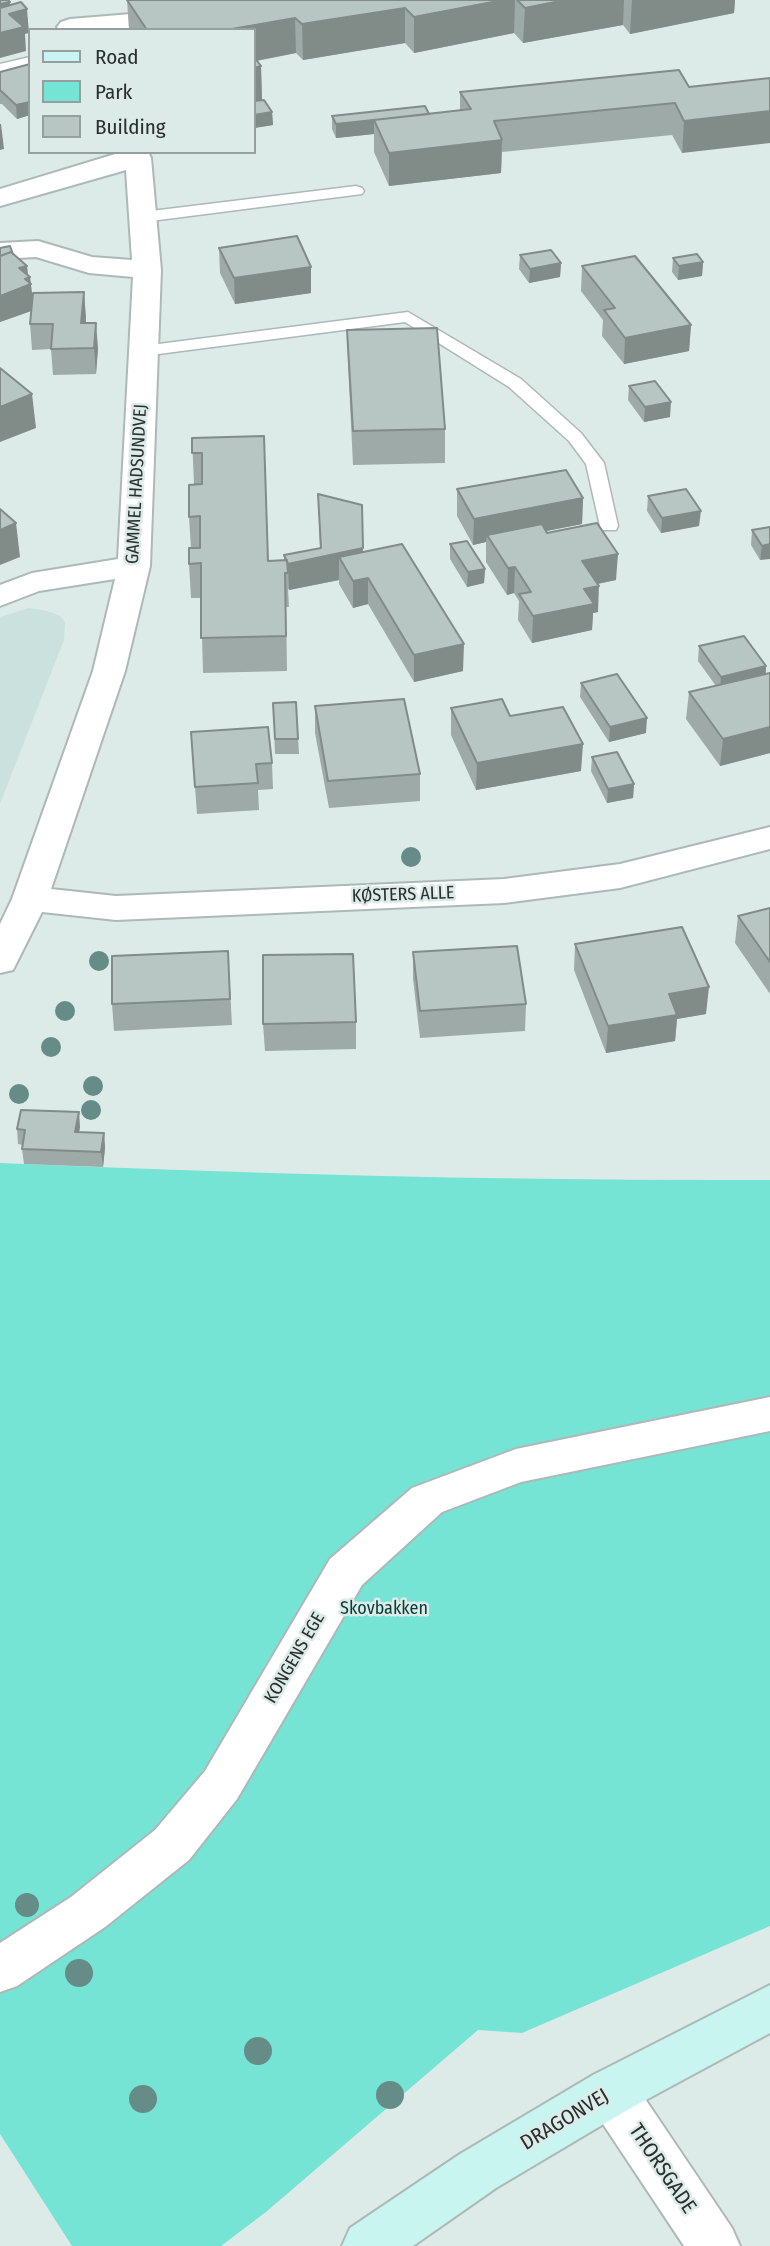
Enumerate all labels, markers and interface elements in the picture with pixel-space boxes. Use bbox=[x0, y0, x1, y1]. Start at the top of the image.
legend bbox=[28, 28, 256, 154]
text: Road bbox=[95, 44, 139, 70]
text: Park bbox=[95, 79, 132, 105]
text: Building bbox=[95, 114, 166, 140]
street label: GAMMEL HADSUNDVEJ bbox=[122, 404, 152, 564]
street label: KØSTERS ALLE bbox=[351, 882, 455, 908]
park label: Skovbakken bbox=[340, 1598, 428, 1620]
street label: KONGENS EGE bbox=[260, 1609, 330, 1707]
street label: DRAGONVEJ bbox=[516, 2084, 614, 2156]
street label: THORSGADE bbox=[623, 2119, 701, 2219]

